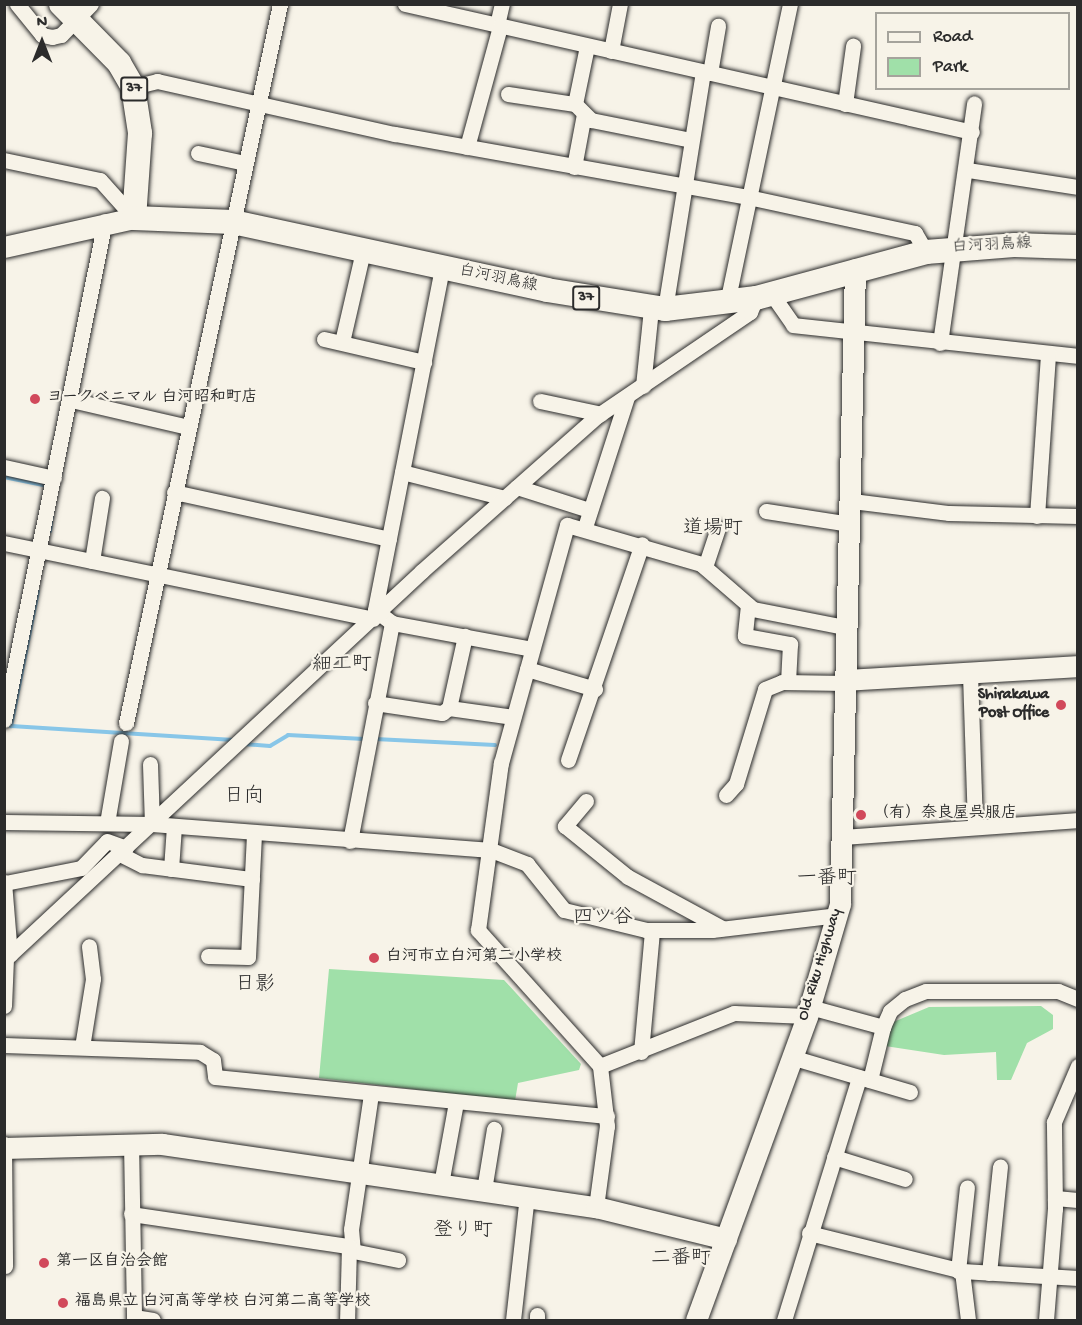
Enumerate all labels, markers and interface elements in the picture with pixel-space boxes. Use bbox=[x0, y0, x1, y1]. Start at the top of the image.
north arrow bbox=[12, 12, 72, 72]
legend bbox=[875, 12, 1070, 90]
text: N bbox=[37, 14, 47, 33]
text: Road bbox=[933, 27, 972, 48]
text: Park bbox=[933, 57, 967, 78]
road number: 37 bbox=[119, 77, 149, 101]
street label: 白河羽鳥線 bbox=[952, 235, 1032, 259]
street label: 白河羽鳥線 bbox=[457, 262, 539, 298]
road number: 37 bbox=[571, 286, 601, 310]
place label: ヨークベニマル 白河昭和町店 bbox=[47, 389, 258, 409]
marker: ヨークベニマル 白河昭和町店 bbox=[28, 392, 42, 406]
district label: 道場町 bbox=[683, 517, 743, 541]
district label: 細工町 bbox=[312, 653, 372, 677]
place label: Shirakawa Post Office bbox=[978, 686, 1049, 724]
marker: Shirakawa Post Office bbox=[1054, 698, 1068, 712]
district label: 日向 bbox=[224, 785, 264, 809]
place label: （有）奈良屋呉服店 bbox=[873, 805, 1017, 825]
marker: （有）奈良屋呉服店 bbox=[854, 808, 868, 822]
district label: 一番町 bbox=[797, 867, 857, 891]
district label: 四ツ谷 bbox=[573, 906, 633, 930]
street label: Old Riku Highway bbox=[795, 907, 847, 1023]
place label: 白河市立白河第二小学校 bbox=[386, 948, 562, 968]
marker: 白河市立白河第二小学校 bbox=[367, 951, 381, 965]
district label: 日影 bbox=[235, 973, 275, 997]
district label: 登り町 bbox=[433, 1219, 493, 1243]
district label: 二番町 bbox=[651, 1247, 711, 1271]
place label: 第一区自治会館 bbox=[56, 1253, 168, 1273]
marker: 第一区自治会館 bbox=[37, 1256, 51, 1270]
place label: 福島県立 白河高等学校 白河第二高等学校 bbox=[75, 1293, 371, 1313]
marker: 福島県立 白河高等学校 白河第二高等学校 bbox=[56, 1296, 70, 1310]

